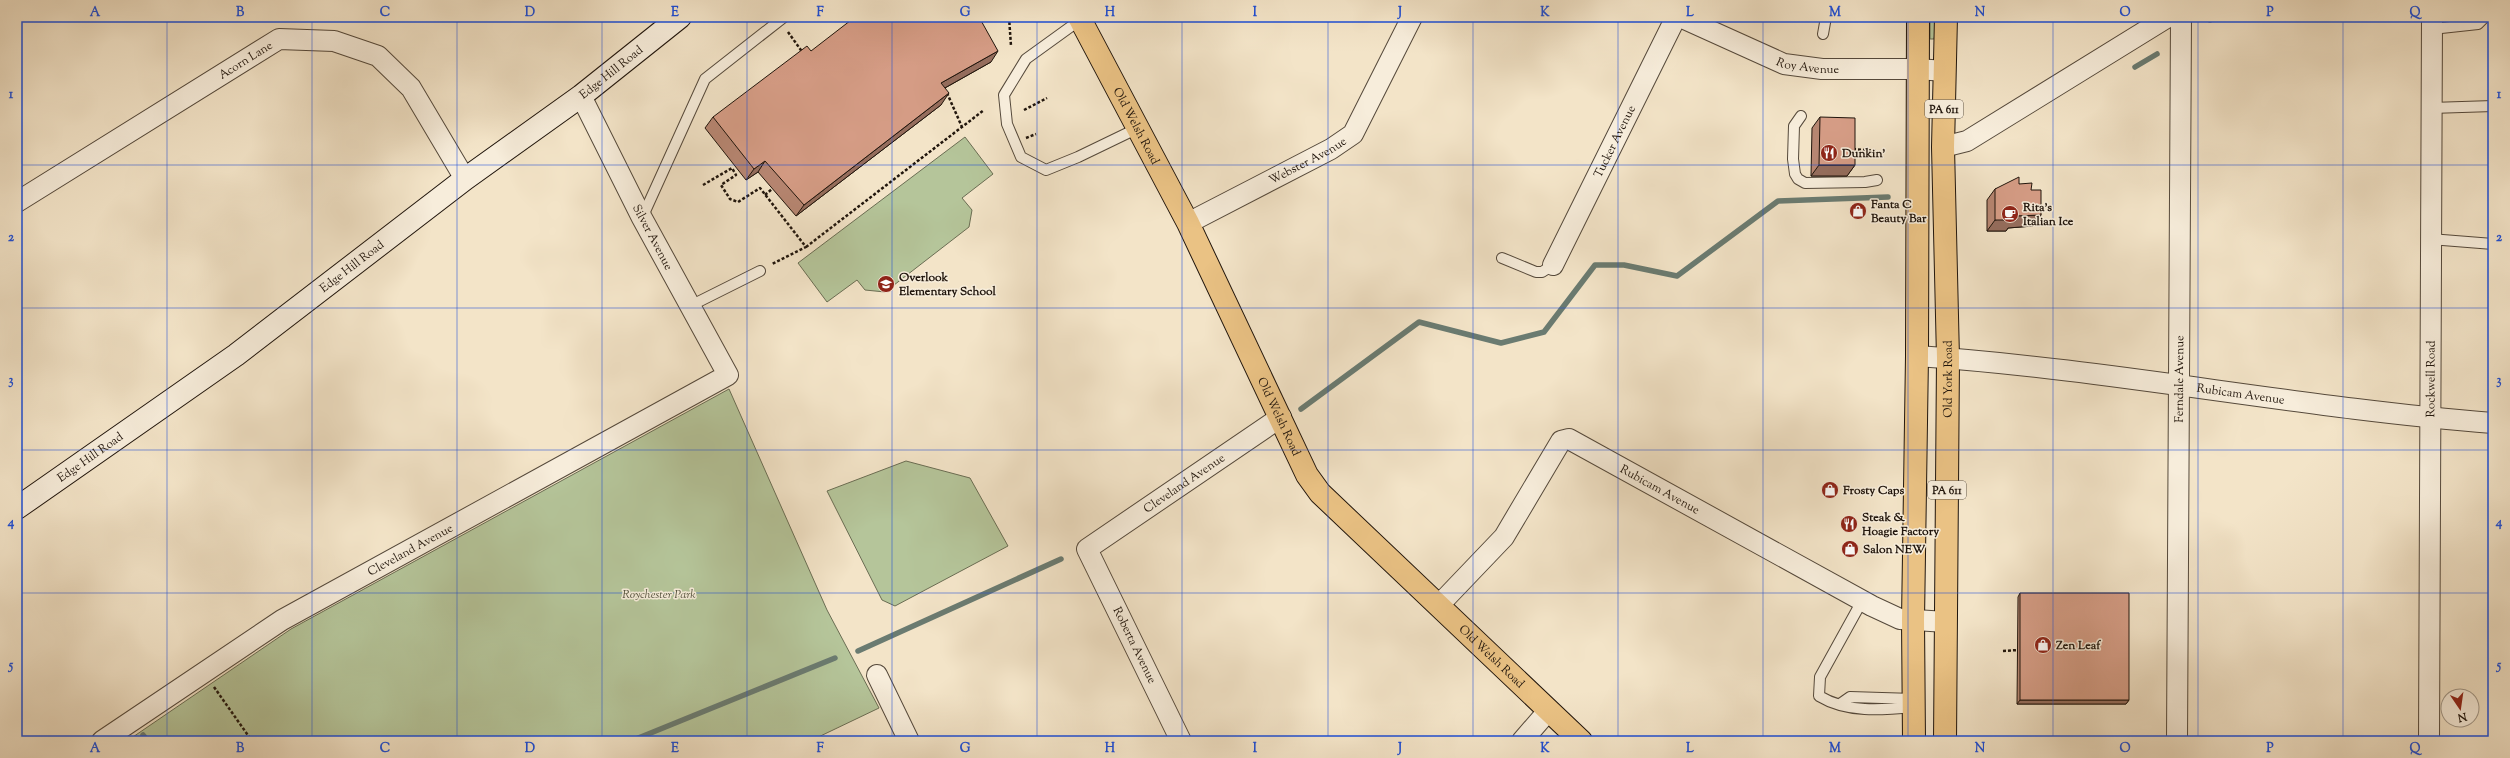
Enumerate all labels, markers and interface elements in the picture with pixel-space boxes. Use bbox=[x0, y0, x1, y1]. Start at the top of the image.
text: A bbox=[90, 4, 101, 22]
text: B bbox=[236, 4, 245, 22]
text: C bbox=[380, 4, 390, 22]
text: D bbox=[525, 4, 535, 22]
text: E bbox=[671, 4, 679, 22]
text: F bbox=[816, 4, 824, 22]
text: G bbox=[960, 4, 971, 22]
text: H bbox=[1105, 4, 1116, 22]
text: I bbox=[1253, 4, 1258, 22]
text: J bbox=[1397, 4, 1402, 22]
text: K bbox=[1540, 4, 1550, 22]
text: L bbox=[1686, 4, 1694, 22]
text: M bbox=[1829, 4, 1841, 22]
text: N bbox=[1975, 4, 1986, 22]
text: O bbox=[2119, 4, 2131, 22]
text: P bbox=[2266, 4, 2274, 22]
text: Q bbox=[2410, 4, 2423, 22]
street label: Acorn Lane bbox=[215, 37, 277, 84]
street label: Edge Hill Road bbox=[576, 42, 648, 104]
street label: Roy Avenue bbox=[1773, 54, 1840, 79]
street label: Old Welsh Road bbox=[1108, 84, 1164, 168]
text: 1 bbox=[9, 86, 14, 104]
text: 1 bbox=[2497, 86, 2502, 104]
road number: PA 611 bbox=[1925, 100, 1963, 118]
street label: Tucker Avenue bbox=[1590, 102, 1641, 181]
street label: Webster Avenue bbox=[1266, 133, 1351, 190]
restaurant icon: Dunkin' bbox=[1819, 143, 1839, 163]
place label: Dunkin' bbox=[1841, 145, 1885, 163]
place label: Fanta C Beauty Bar bbox=[1870, 196, 1927, 228]
place label: Rita's Italian Ice bbox=[2022, 199, 2074, 231]
street label: Silver Avenue bbox=[627, 201, 677, 274]
shop icon: Fanta C Beauty Bar bbox=[1848, 201, 1868, 221]
cafe icon: Rita's Italian Ice bbox=[2000, 204, 2020, 224]
text: 2 bbox=[8, 229, 15, 247]
text: 2 bbox=[2496, 229, 2503, 247]
street label: Edge Hill Road bbox=[316, 236, 388, 298]
place label: Overlook Elementary School bbox=[898, 269, 996, 301]
school or university icon: Overlook Elementary School bbox=[876, 274, 896, 294]
street label: Ferndale Avenue bbox=[2171, 335, 2189, 423]
street label: Old York Road bbox=[1940, 340, 1958, 418]
street label: Rockwell Road bbox=[2422, 340, 2441, 418]
text: 3 bbox=[8, 372, 14, 390]
text: 3 bbox=[2496, 372, 2502, 390]
street label: Old Welsh Road bbox=[1252, 375, 1305, 459]
street label: Rubicam Avenue bbox=[2195, 380, 2286, 410]
street label: Edge Hill Road bbox=[54, 428, 127, 487]
street label: Cleveland Avenue bbox=[1140, 449, 1229, 518]
street label: Rubicam Avenue bbox=[1616, 461, 1703, 520]
shop icon: Frosty Caps bbox=[1820, 480, 1840, 500]
road number: PA 611 bbox=[1928, 481, 1966, 499]
place label: Frosty Caps bbox=[1842, 482, 1904, 500]
place label: Steak & Hoagie Factory bbox=[1861, 509, 1939, 541]
text: 4 bbox=[7, 514, 15, 532]
restaurant icon: Steak & Hoagie Factory bbox=[1839, 514, 1859, 534]
text: 4 bbox=[2495, 514, 2503, 532]
street label: Cleveland Avenue bbox=[364, 520, 457, 581]
shop icon: Salon NEW bbox=[1840, 539, 1860, 559]
place label: Salon NEW bbox=[1863, 541, 1926, 559]
park label: Roychester Park bbox=[622, 586, 696, 604]
street label: Roberta Avenue bbox=[1108, 604, 1161, 687]
street label: Old Welsh Road bbox=[1454, 621, 1528, 693]
shop icon: Zen Leaf bbox=[2033, 635, 2053, 655]
place label: Zen Leaf bbox=[2055, 637, 2101, 655]
text: 5 bbox=[8, 657, 14, 675]
text: 5 bbox=[2496, 657, 2502, 675]
north arrow bbox=[2440, 688, 2480, 728]
text: N bbox=[2456, 708, 2469, 726]
text: A bbox=[90, 740, 101, 758]
text: B bbox=[236, 740, 245, 758]
text: C bbox=[380, 740, 390, 758]
text: D bbox=[525, 740, 535, 758]
text: E bbox=[671, 740, 679, 758]
text: F bbox=[816, 740, 824, 758]
text: G bbox=[960, 740, 971, 758]
text: H bbox=[1105, 740, 1116, 758]
text: I bbox=[1253, 740, 1258, 758]
text: J bbox=[1397, 740, 1402, 758]
text: K bbox=[1540, 740, 1550, 758]
text: L bbox=[1686, 740, 1694, 758]
text: M bbox=[1829, 740, 1841, 758]
text: N bbox=[1975, 740, 1986, 758]
text: O bbox=[2119, 740, 2131, 758]
text: P bbox=[2266, 740, 2274, 758]
text: Q bbox=[2410, 740, 2423, 758]

